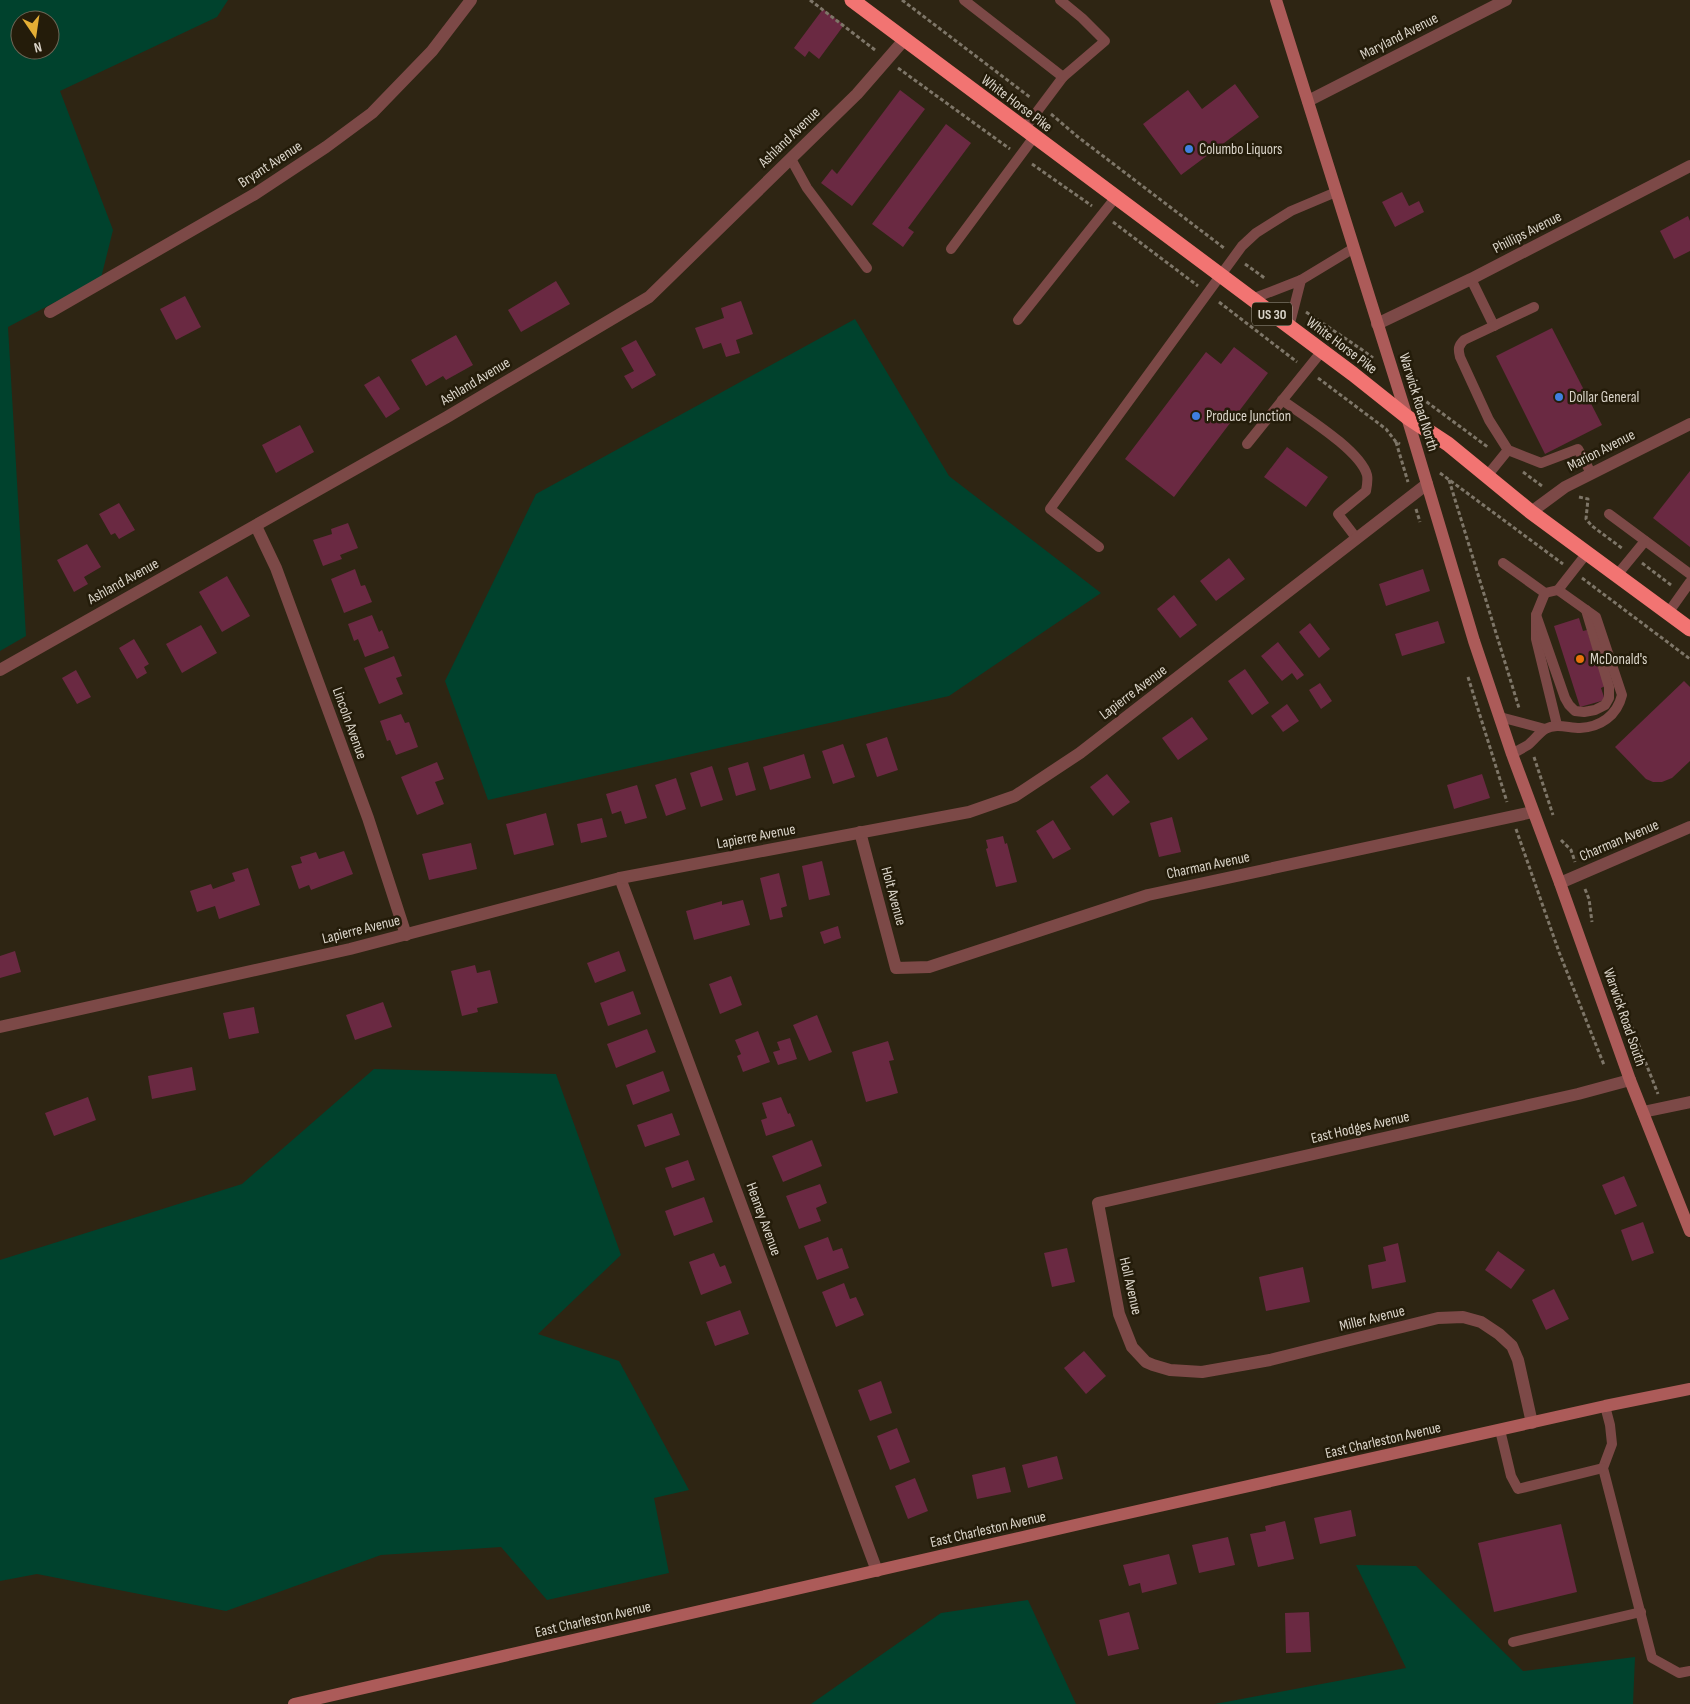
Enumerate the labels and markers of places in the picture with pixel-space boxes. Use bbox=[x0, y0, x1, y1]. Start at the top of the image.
place label: Columbo Liquors bbox=[1199, 140, 1282, 159]
marker: Columbo Liquors bbox=[1183, 143, 1195, 155]
place label: Dollar General bbox=[1569, 388, 1639, 407]
marker: Dollar General bbox=[1553, 391, 1565, 403]
place label: Produce Junction bbox=[1206, 407, 1291, 426]
marker: Produce Junction bbox=[1190, 410, 1202, 422]
place label: McDonald's bbox=[1590, 650, 1648, 669]
marker: McDonald's bbox=[1574, 653, 1586, 665]

